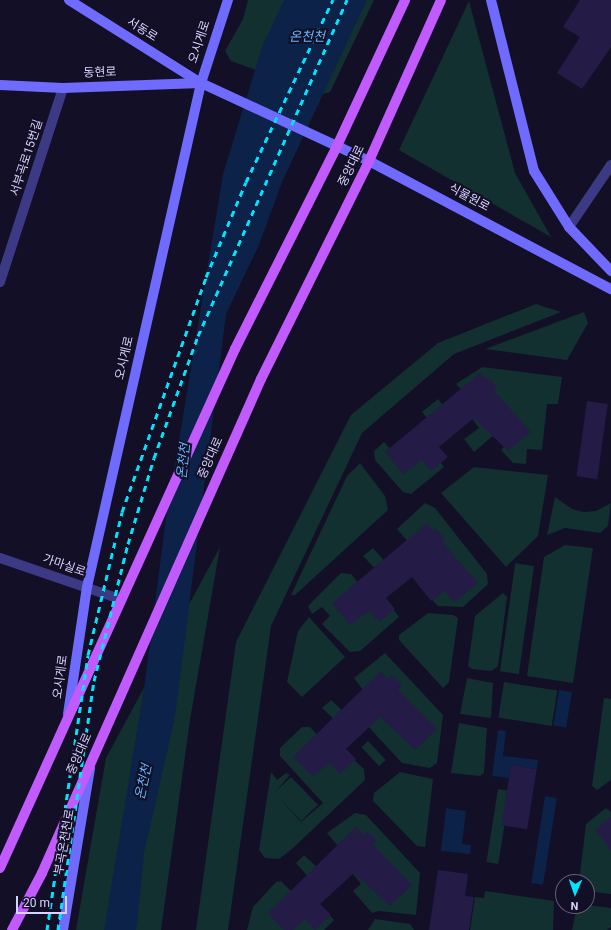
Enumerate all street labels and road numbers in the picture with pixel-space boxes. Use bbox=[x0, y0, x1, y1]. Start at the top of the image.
street label: 서동로 bbox=[124, 15, 160, 45]
street label: 오시게로 bbox=[186, 19, 214, 65]
street label: 동현로 bbox=[83, 65, 117, 81]
street label: 서부곡로15번길 bbox=[8, 118, 46, 198]
street label: 중앙대로 bbox=[336, 143, 368, 189]
street label: 식물원로 bbox=[446, 181, 492, 215]
street label: 오시게로 bbox=[113, 335, 137, 381]
street label: 중앙대로 bbox=[195, 435, 227, 481]
street label: 가마실로 bbox=[41, 552, 87, 580]
street label: 오시게로 bbox=[51, 654, 71, 700]
street label: 중앙대로 bbox=[64, 731, 96, 777]
street label: 부곡온천천로 bbox=[52, 808, 78, 876]

